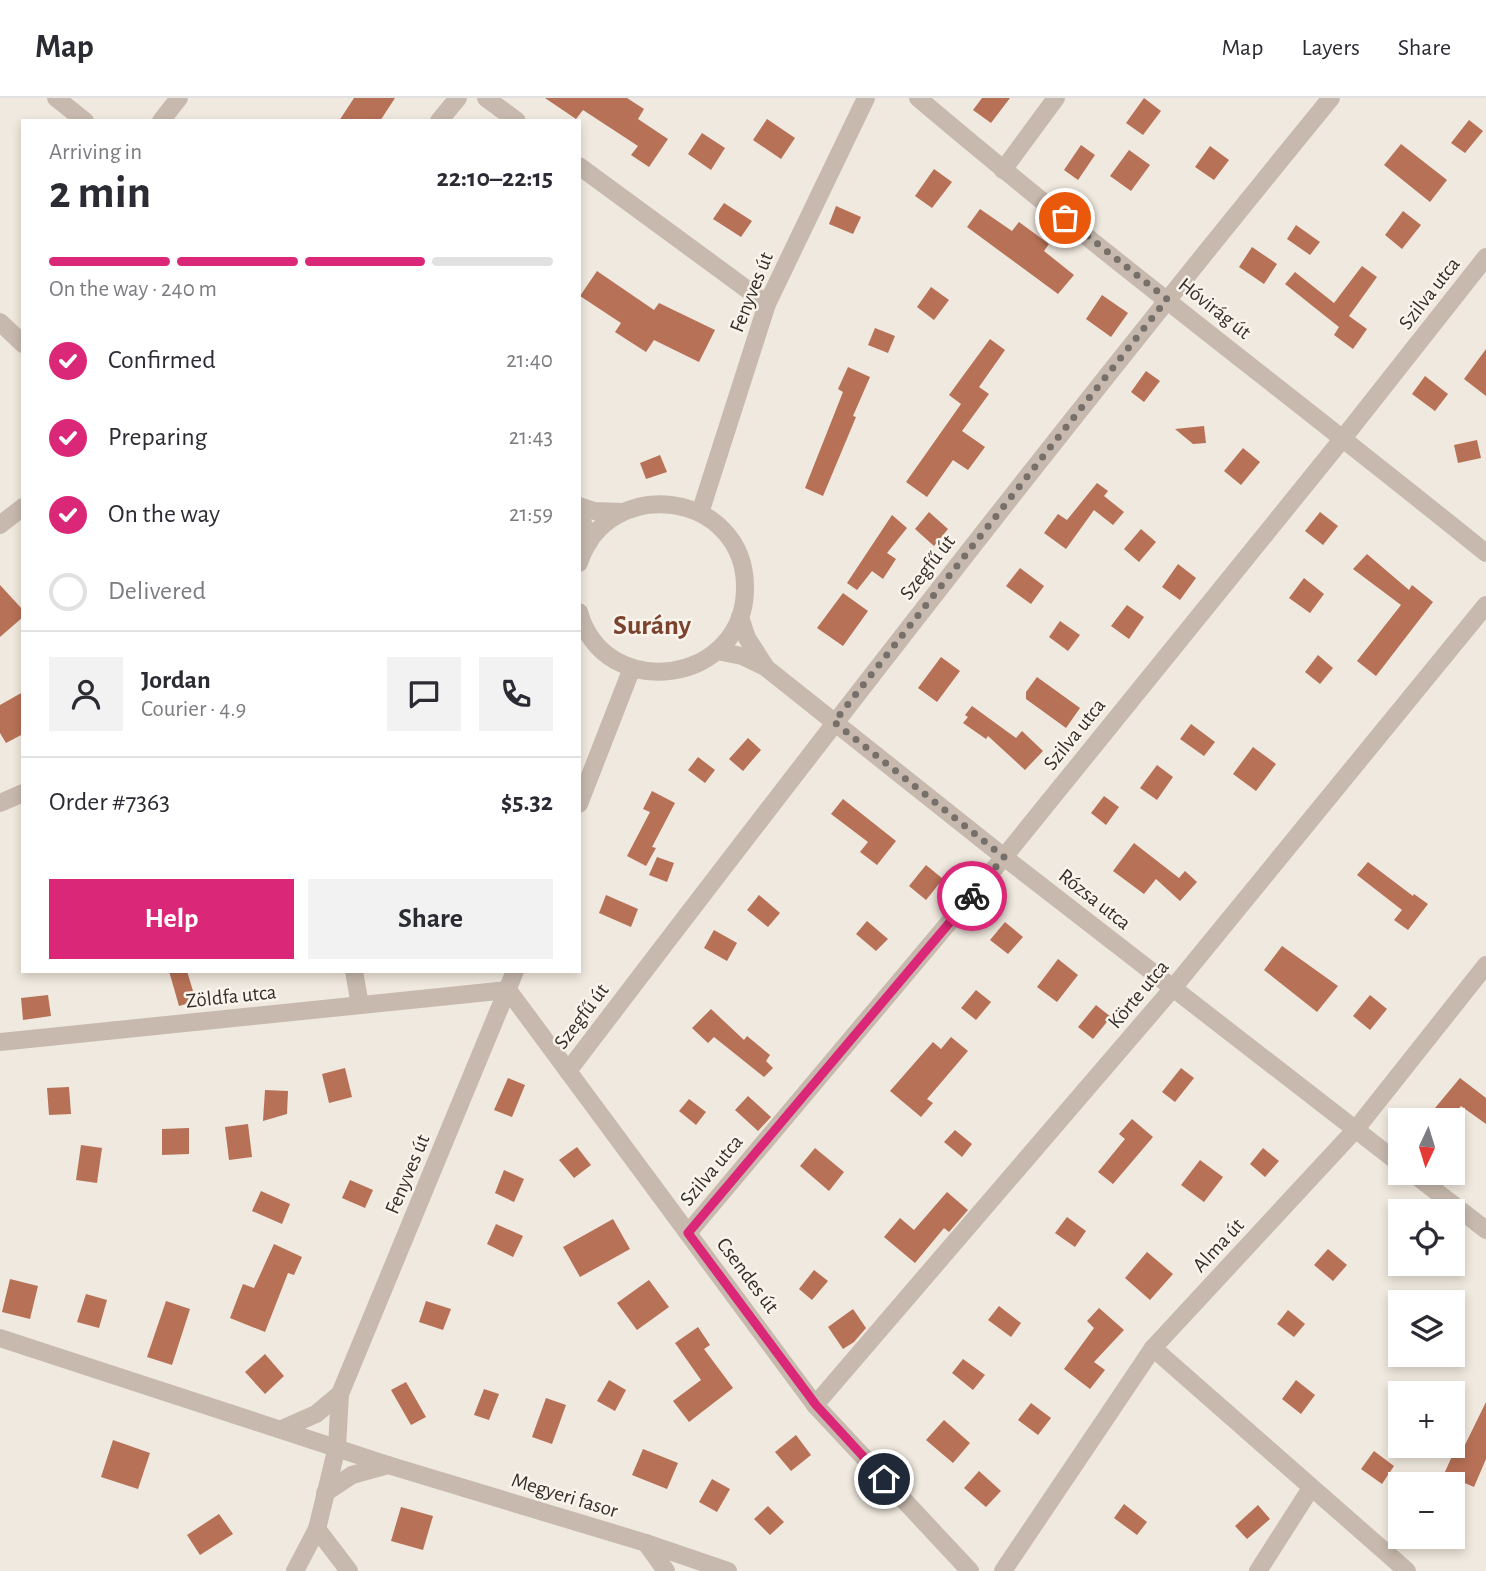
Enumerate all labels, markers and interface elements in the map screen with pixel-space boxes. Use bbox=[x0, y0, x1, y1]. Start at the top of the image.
text: Map bbox=[35, 31, 94, 64]
text: Map bbox=[1221, 36, 1263, 60]
text: Layers bbox=[1301, 36, 1360, 60]
text: Share bbox=[1398, 36, 1451, 60]
text: Arriving in bbox=[49, 141, 142, 164]
text: 22:10–22:15 bbox=[437, 165, 553, 191]
text: 2 min bbox=[49, 170, 151, 216]
pin bbox=[1035, 188, 1095, 248]
icon: bag bbox=[1046, 199, 1084, 237]
street label: Fenyves út bbox=[726, 249, 777, 335]
street label: Szilva utca bbox=[1395, 253, 1464, 333]
street label: Hóvirág út bbox=[1175, 274, 1255, 343]
text: On the way · 240 m bbox=[49, 278, 217, 301]
icon: check bbox=[49, 342, 87, 380]
text: Confirmed bbox=[108, 347, 216, 373]
text: 21:40 bbox=[506, 349, 553, 372]
icon: check bbox=[49, 419, 87, 457]
text: Preparing bbox=[108, 424, 207, 450]
text: 21:43 bbox=[509, 426, 553, 449]
icon: check bbox=[49, 496, 87, 534]
text: On the way bbox=[108, 501, 220, 527]
text: 21:59 bbox=[509, 503, 553, 526]
street label: Szegfű út bbox=[896, 531, 959, 604]
text: Delivered bbox=[108, 578, 206, 604]
district label: Surány bbox=[613, 612, 692, 640]
button: person bbox=[49, 657, 123, 731]
button: chat bbox=[387, 657, 461, 731]
button: phone bbox=[479, 657, 553, 731]
text: Jordan bbox=[141, 667, 211, 693]
street label: Szilva utca bbox=[1039, 694, 1110, 774]
text: Courier · 4.9 bbox=[141, 698, 246, 721]
text: Order #7363 bbox=[49, 789, 170, 815]
text: $5.32 bbox=[501, 789, 553, 815]
courier bbox=[937, 861, 1007, 931]
street label: Rózsa utca bbox=[1055, 865, 1135, 934]
icon: bike bbox=[953, 877, 991, 915]
button: Help bbox=[49, 879, 294, 959]
button: Share bbox=[308, 879, 553, 959]
street label: Körte utca bbox=[1104, 956, 1173, 1033]
street label: Szegfű út bbox=[550, 979, 613, 1053]
street label: Zöldfa utca bbox=[185, 981, 278, 1012]
north arrow bbox=[1388, 1108, 1465, 1185]
map controls bbox=[1388, 1108, 1465, 1549]
street label: Fenyves út bbox=[381, 1131, 434, 1217]
street label: Szilva utca bbox=[676, 1131, 747, 1210]
button: locate bbox=[1388, 1199, 1465, 1276]
street label: Alma út bbox=[1189, 1214, 1248, 1276]
street label: Csendes út bbox=[713, 1234, 783, 1317]
button: layers bbox=[1388, 1290, 1465, 1367]
button: + bbox=[1388, 1381, 1465, 1458]
pin bbox=[854, 1449, 914, 1509]
icon: home bbox=[865, 1460, 903, 1498]
street label: Megyeri fasor bbox=[509, 1469, 621, 1522]
button: − bbox=[1388, 1472, 1465, 1549]

